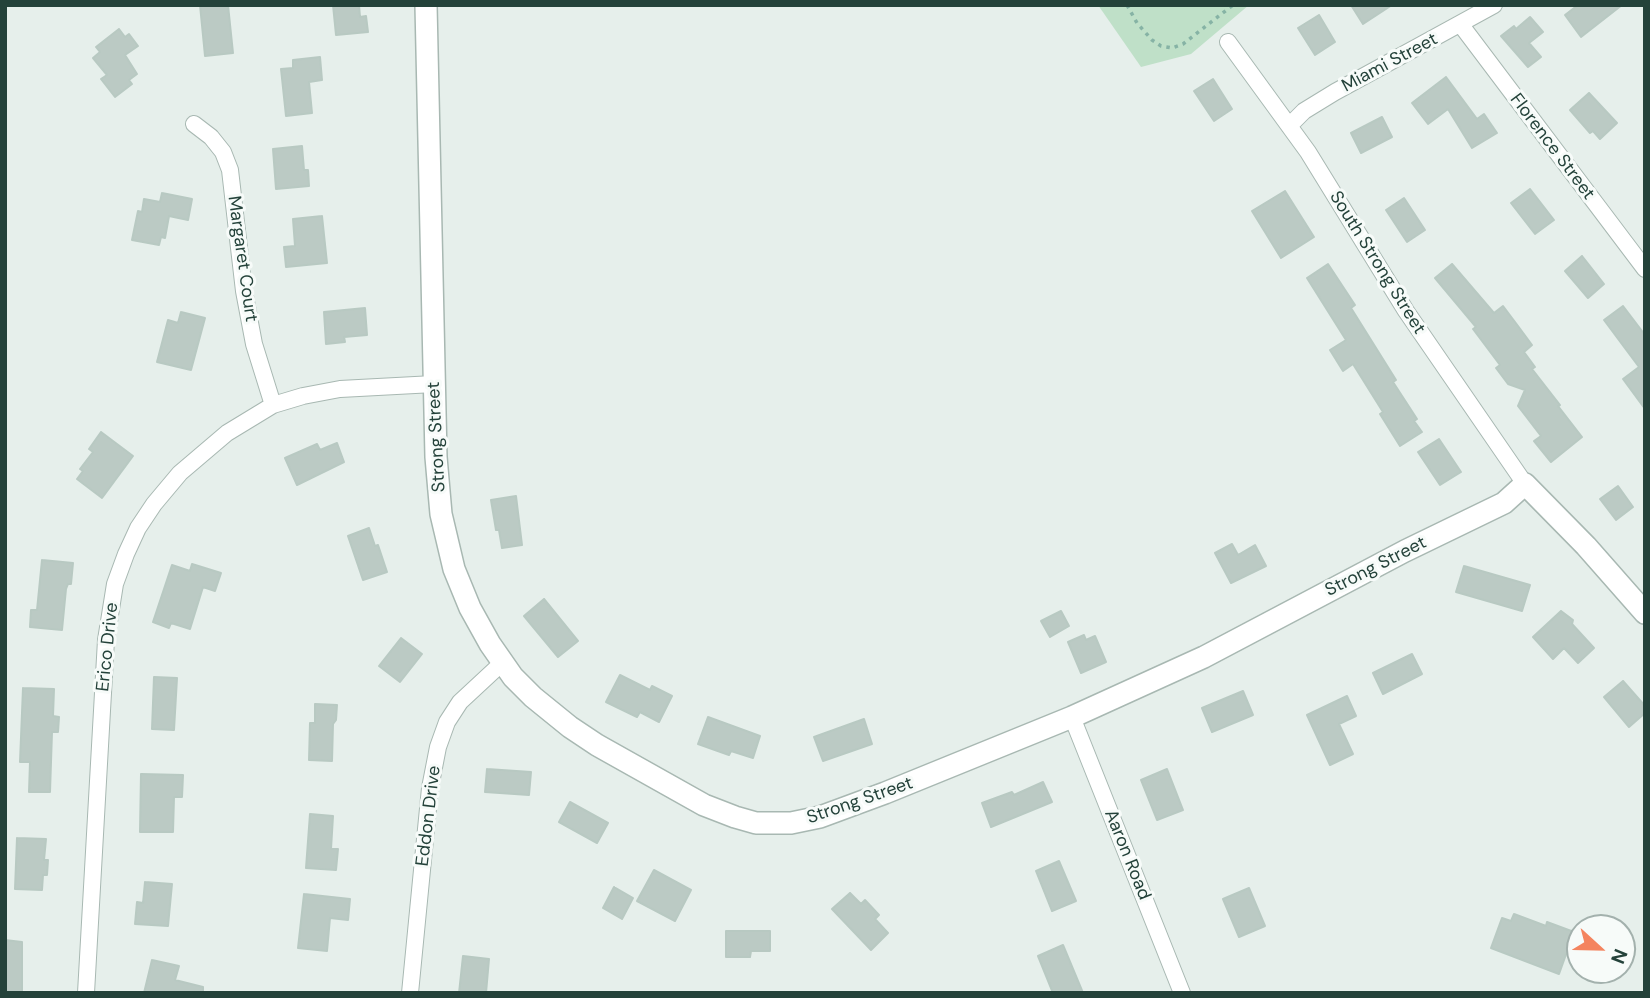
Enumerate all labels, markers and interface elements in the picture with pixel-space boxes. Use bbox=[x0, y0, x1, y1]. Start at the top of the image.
street label: Miami Street bbox=[1338, 29, 1442, 97]
street label: Florence Street bbox=[1505, 90, 1599, 204]
street label: South Strong Street bbox=[1324, 188, 1430, 338]
street label: Margaret Court bbox=[222, 195, 262, 323]
street label: Strong Street bbox=[423, 381, 451, 493]
street label: Strong Street bbox=[1322, 532, 1430, 602]
street label: Erico Drive bbox=[93, 601, 123, 693]
street label: Eddon Drive bbox=[412, 764, 446, 868]
street label: Strong Street bbox=[804, 773, 916, 829]
street label: Aaron Road bbox=[1099, 807, 1155, 903]
north arrow bbox=[1566, 914, 1636, 984]
text: N bbox=[1605, 945, 1633, 967]

